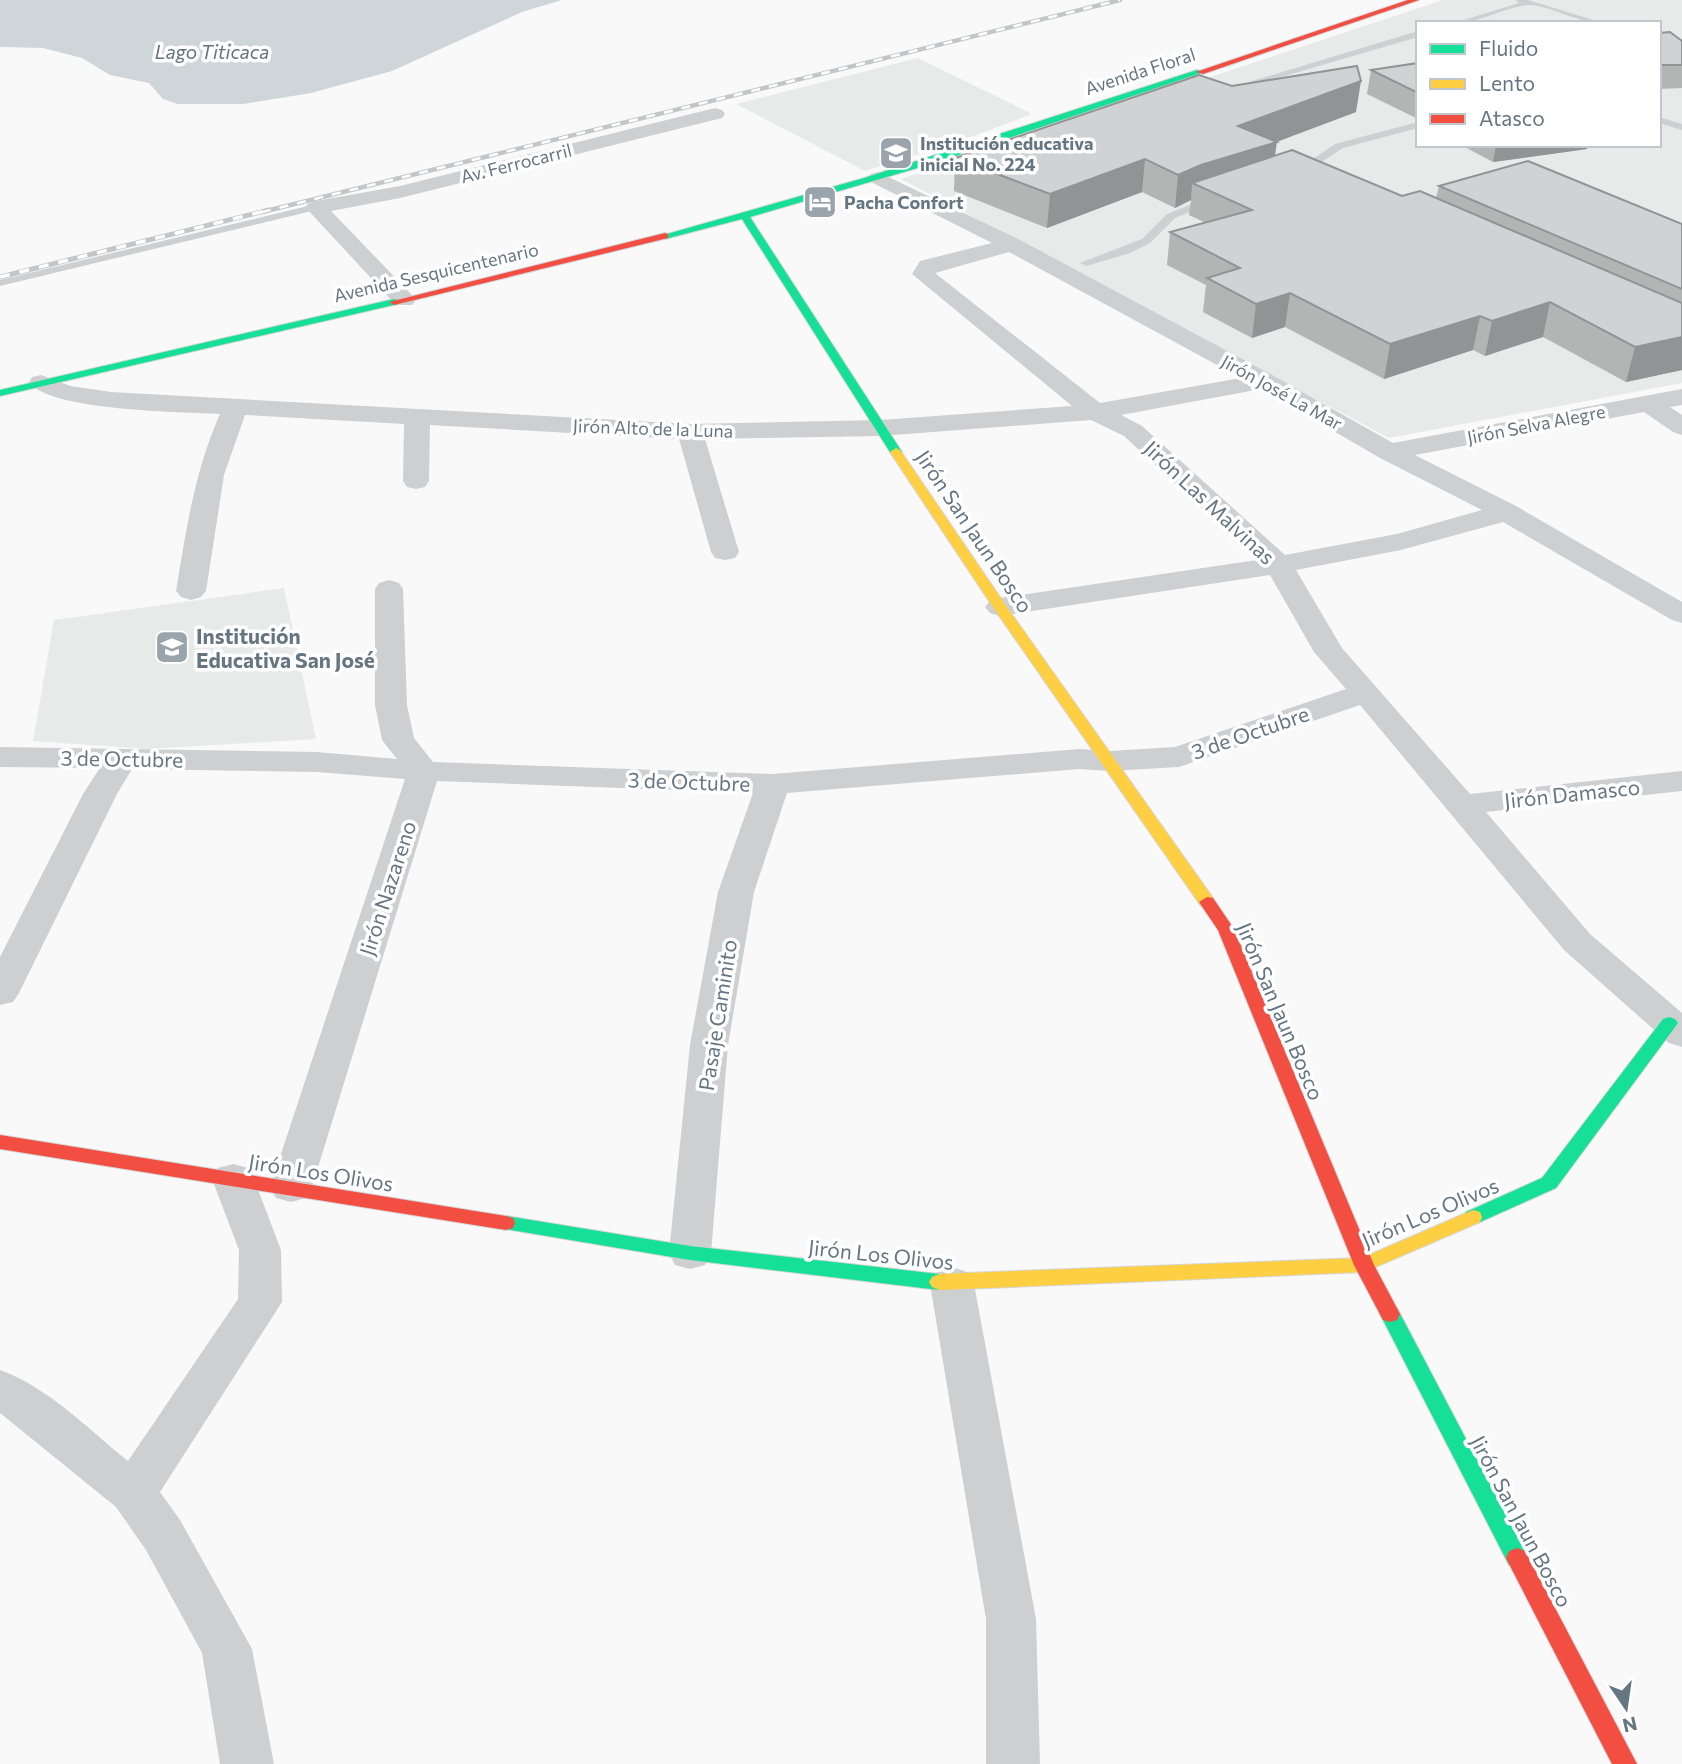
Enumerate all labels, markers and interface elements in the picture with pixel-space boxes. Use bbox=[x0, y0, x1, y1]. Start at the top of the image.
legend bbox=[1416, 21, 1661, 147]
text: Fluido bbox=[1479, 35, 1538, 60]
water label: Lago Titicaca bbox=[155, 40, 269, 63]
street label: Avenida Floral bbox=[1082, 43, 1198, 99]
text: Lento bbox=[1479, 70, 1535, 95]
text: Atasco bbox=[1479, 105, 1545, 130]
place label: Institución educativa inicial No. 224 bbox=[920, 132, 1093, 175]
school or university icon: Institución educativa inicial No. 224 bbox=[877, 134, 915, 172]
street label: Av. Ferrocarril bbox=[458, 139, 574, 187]
hotel icon: Pacha Confort bbox=[801, 183, 839, 221]
place label: Pacha Confort bbox=[844, 191, 964, 213]
street label: Avenida Sesquicentenario bbox=[331, 238, 541, 306]
street label: Jirón José La Mar bbox=[1218, 350, 1346, 434]
street label: Jirón Selva Alegre bbox=[1465, 400, 1607, 448]
street label: Jirón Alto de la Luna bbox=[572, 414, 734, 442]
street label: Jirón Las Malvinas bbox=[1139, 435, 1281, 569]
street label: Jirón San Jaun Bosco bbox=[911, 445, 1039, 617]
place label: Institución Educativa San José bbox=[196, 623, 375, 672]
school or university icon: Institución Educativa San José bbox=[153, 628, 191, 666]
street label: 3 de Octubre bbox=[1188, 700, 1312, 764]
street label: 3 de Octubre bbox=[60, 744, 184, 772]
street label: 3 de Octubre bbox=[627, 766, 751, 796]
street label: Jirón Damasco bbox=[1503, 773, 1641, 813]
street label: Jirón Nazareno bbox=[353, 818, 421, 958]
street label: Jirón San Jaun Bosco bbox=[1232, 918, 1330, 1104]
street label: Pasaje Caminito bbox=[693, 938, 741, 1092]
street label: Jirón Los Olivos bbox=[247, 1148, 395, 1196]
street label: Jirón Los Olivos bbox=[1358, 1172, 1502, 1252]
street label: Jirón Los Olivos bbox=[807, 1234, 955, 1274]
street label: Jirón San Jaun Bosco bbox=[1466, 1431, 1578, 1611]
north arrow bbox=[1591, 1673, 1661, 1743]
text: N bbox=[1620, 1712, 1639, 1738]

